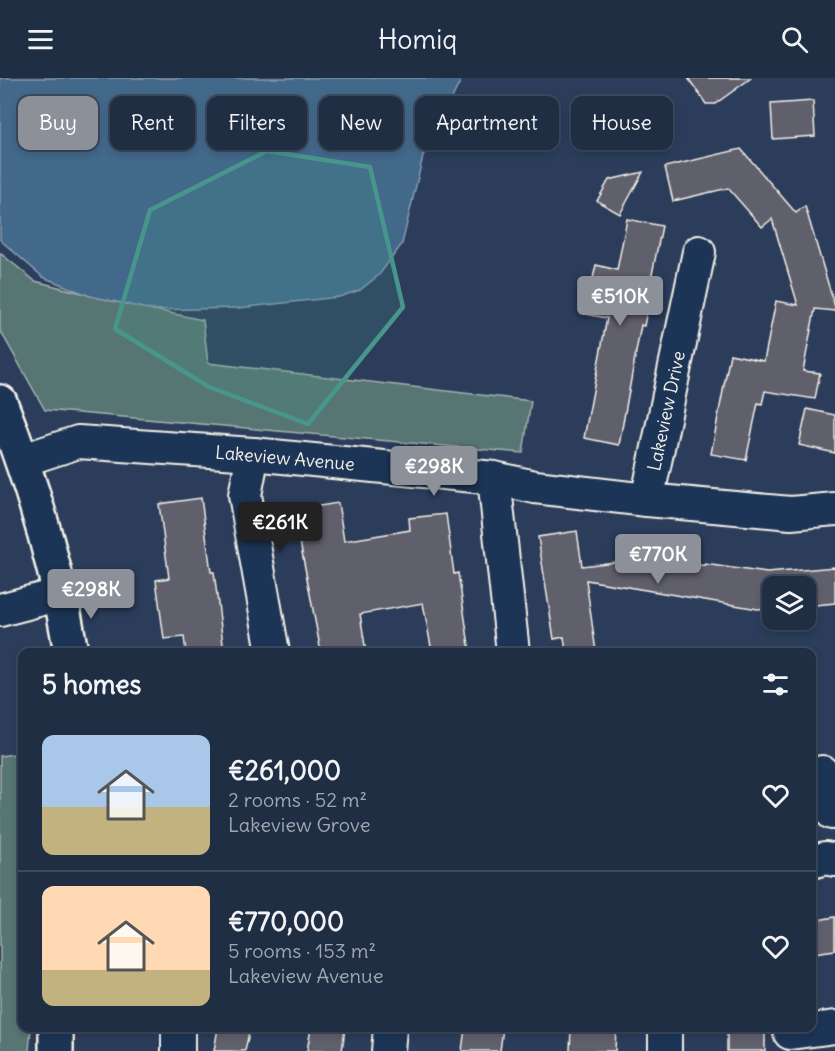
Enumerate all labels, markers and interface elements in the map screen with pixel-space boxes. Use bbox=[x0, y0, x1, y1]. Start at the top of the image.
text: Homiq bbox=[378, 22, 457, 56]
icon: menu bbox=[24, 23, 57, 56]
icon: search bbox=[778, 23, 811, 56]
chip: Buy bbox=[18, 96, 98, 150]
chip: Rent bbox=[110, 96, 195, 150]
chip: Filters bbox=[207, 96, 307, 150]
chip: New bbox=[319, 96, 403, 150]
chip: Apartment bbox=[415, 96, 559, 150]
chip: House bbox=[571, 96, 673, 150]
pin: €510K bbox=[578, 276, 662, 327]
text: €510K bbox=[591, 283, 649, 308]
street label: Lakeview Drive bbox=[642, 349, 690, 473]
street label: Lakeview Avenue bbox=[214, 440, 356, 476]
pin: €298K bbox=[392, 446, 476, 497]
text: €298K bbox=[404, 453, 464, 478]
pin: €261K bbox=[238, 502, 322, 553]
text: €261K bbox=[252, 509, 308, 534]
pin: €770K bbox=[616, 534, 700, 585]
text: €770K bbox=[629, 541, 687, 566]
pin: €298K bbox=[49, 569, 133, 620]
text: €298K bbox=[61, 576, 121, 601]
map controls bbox=[762, 576, 816, 630]
button: layers bbox=[762, 576, 816, 630]
text: 5 homes bbox=[42, 668, 141, 701]
icon: filters bbox=[759, 668, 792, 701]
text: €261,000 bbox=[228, 754, 341, 787]
icon: home bbox=[90, 759, 162, 831]
icon: heart bbox=[759, 779, 792, 812]
text: 2 rooms · 52 m² bbox=[228, 787, 367, 812]
text: Lakeview Grove bbox=[228, 812, 371, 837]
text: €770,000 bbox=[228, 905, 344, 938]
icon: home bbox=[90, 910, 162, 982]
icon: heart bbox=[759, 930, 792, 963]
text: 5 rooms · 153 m² bbox=[228, 938, 376, 963]
text: Lakeview Avenue bbox=[228, 963, 383, 988]

